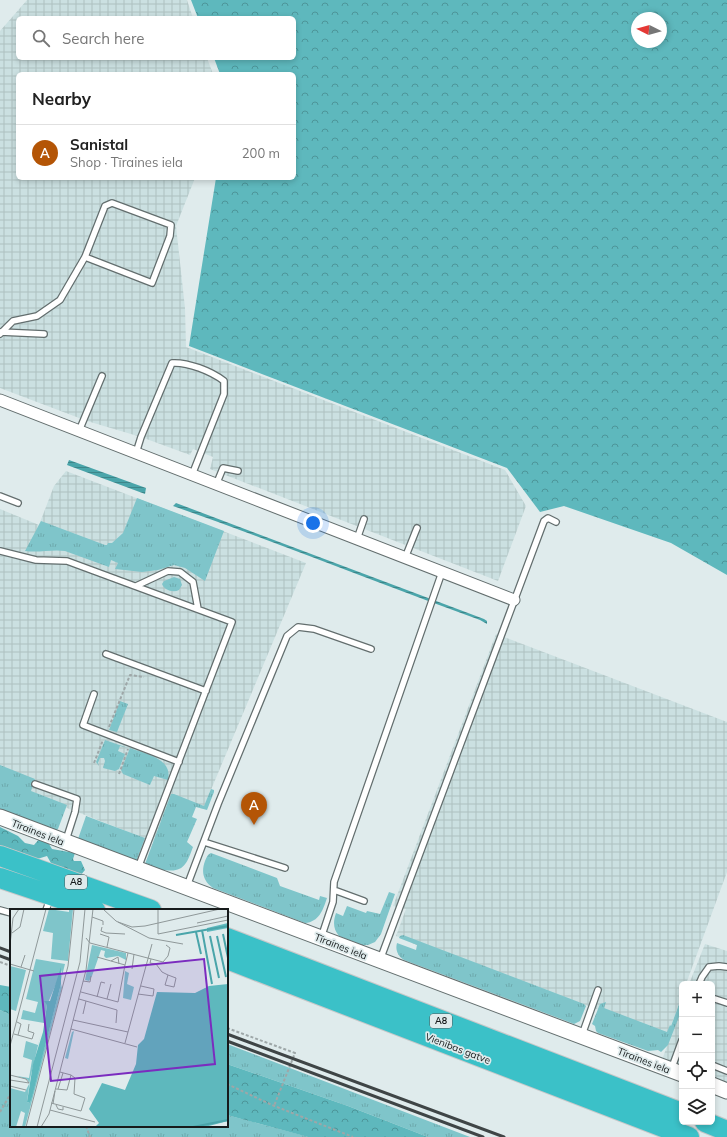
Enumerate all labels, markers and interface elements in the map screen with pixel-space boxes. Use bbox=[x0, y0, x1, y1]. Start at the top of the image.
north arrow bbox=[631, 12, 667, 48]
search box bbox=[16, 16, 296, 60]
icon: search bbox=[30, 27, 52, 49]
text: Search here bbox=[62, 29, 144, 48]
text: Nearby bbox=[32, 88, 91, 109]
text: Sanistal bbox=[70, 135, 128, 154]
text: A bbox=[40, 145, 50, 161]
text: 200 m bbox=[242, 145, 280, 161]
text: Shop · Tīraines iela bbox=[70, 154, 183, 170]
your location bbox=[303, 513, 323, 533]
pin: A bbox=[241, 792, 267, 825]
street label: Tīraines iela bbox=[10, 816, 66, 848]
road number: A8 bbox=[65, 875, 87, 889]
inset map bbox=[10, 909, 228, 1127]
street label: Tīraines iela bbox=[313, 930, 369, 962]
map controls bbox=[679, 981, 715, 1125]
button: + bbox=[679, 981, 715, 1017]
road number: A8 bbox=[430, 1014, 452, 1028]
button: − bbox=[679, 1017, 715, 1053]
street label: Vienības gatve bbox=[423, 1030, 492, 1067]
street label: Tīraines iela bbox=[616, 1044, 672, 1076]
button: locate bbox=[679, 1053, 715, 1089]
button: layers bbox=[679, 1089, 715, 1125]

